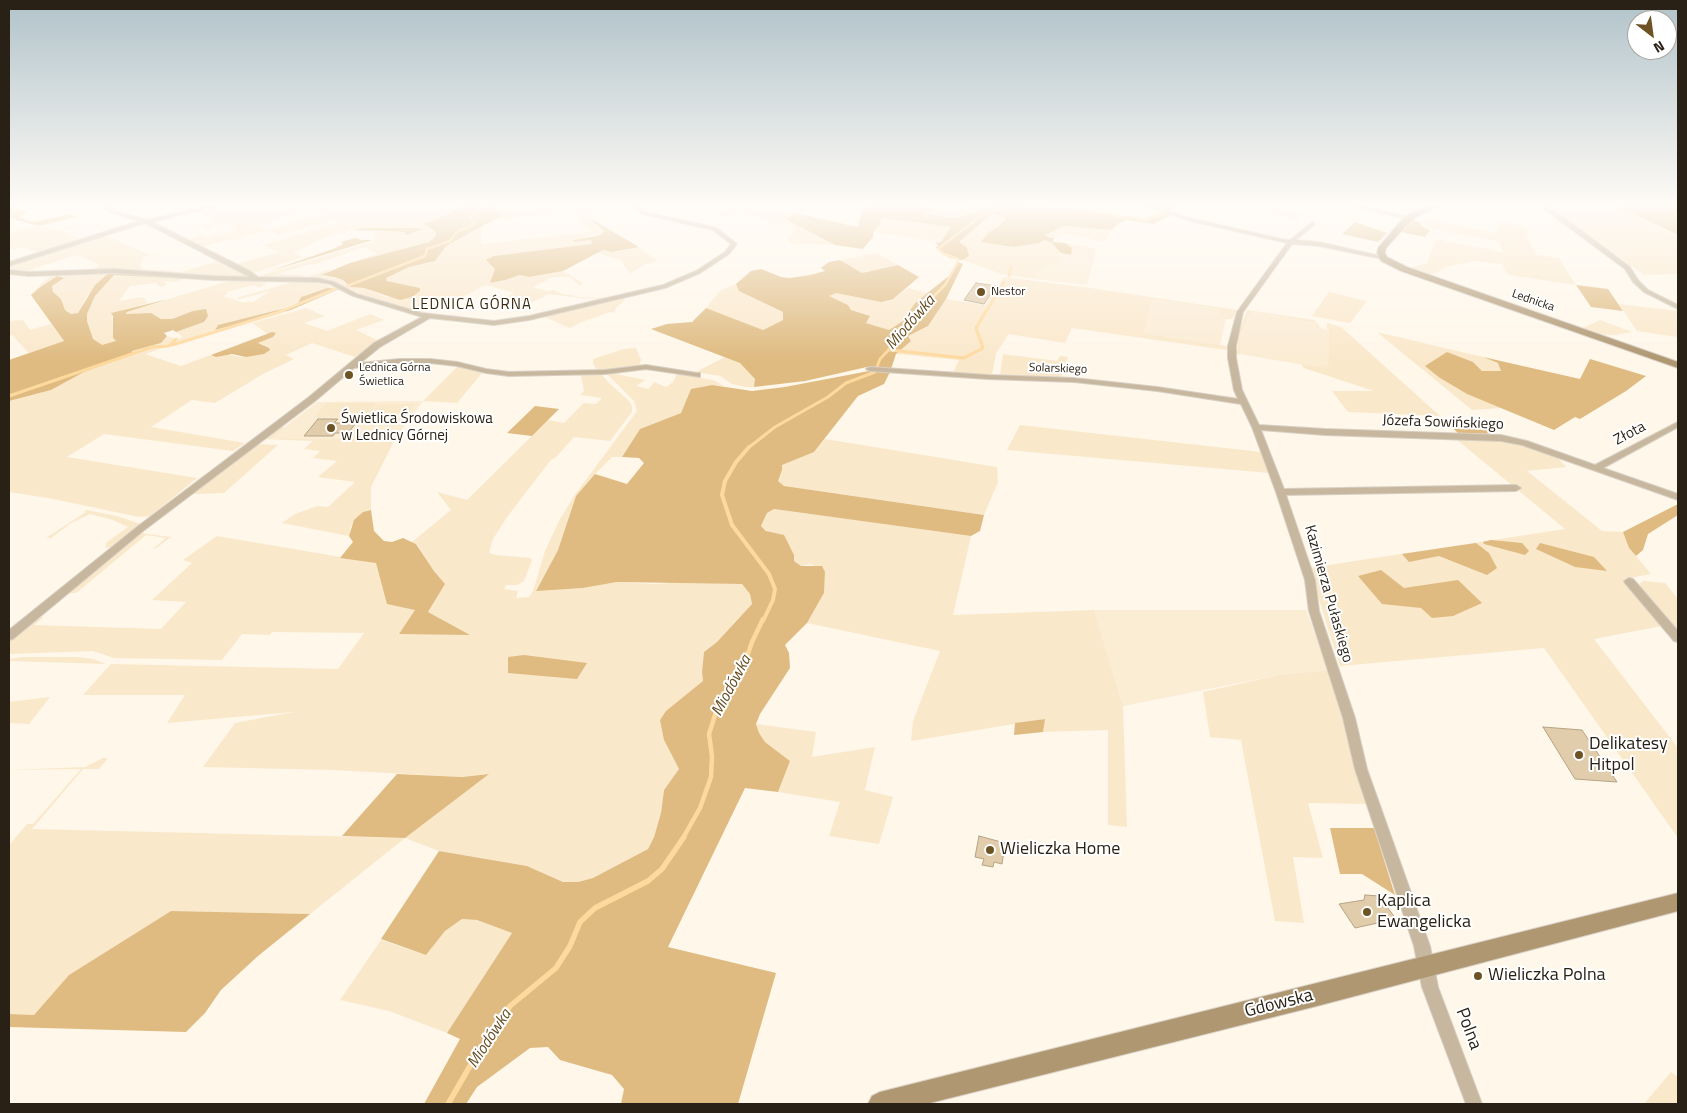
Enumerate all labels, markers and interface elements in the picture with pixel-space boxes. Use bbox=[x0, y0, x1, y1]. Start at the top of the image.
north arrow bbox=[1627, 10, 1677, 60]
text: N bbox=[1650, 36, 1669, 59]
place label: Nestor bbox=[991, 285, 1025, 299]
marker: Nestor bbox=[975, 286, 987, 298]
street label: Lednicka bbox=[1510, 287, 1556, 315]
water label: Miodówka bbox=[882, 292, 940, 354]
district label: LEDNICA GÓRNA bbox=[410, 296, 534, 314]
place label: Lednica Górna Świetlica bbox=[359, 361, 430, 389]
street label: Solarskiego bbox=[1029, 361, 1087, 377]
marker: Lednica Górna Świetlica bbox=[343, 369, 355, 381]
place label: Świetlica Środowiskowa w Lednicy Górnej bbox=[341, 410, 493, 445]
street label: Józefa Sowińskiego bbox=[1382, 412, 1504, 434]
street label: Złota bbox=[1611, 418, 1649, 450]
marker: Świetlica Środowiskowa w Lednicy Górnej bbox=[325, 422, 337, 434]
street label: Kazimierza Pułaskiego bbox=[1300, 523, 1356, 665]
water label: Miodówka bbox=[708, 652, 756, 720]
place label: Delikatesy Hitpol bbox=[1589, 734, 1668, 776]
marker: Delikatesy Hitpol bbox=[1573, 749, 1585, 761]
place label: Wieliczka Home bbox=[1000, 839, 1120, 861]
marker: Wieliczka Home bbox=[984, 844, 996, 856]
place label: Kaplica Ewangelicka bbox=[1377, 891, 1471, 934]
marker: Kaplica Ewangelicka bbox=[1361, 906, 1373, 918]
place label: Wieliczka Polna bbox=[1488, 965, 1606, 987]
marker: Wieliczka Polna bbox=[1472, 970, 1484, 982]
street label: Gdowska bbox=[1243, 985, 1315, 1023]
street label: Polna bbox=[1450, 1005, 1486, 1053]
water label: Miodówka bbox=[464, 1006, 516, 1072]

